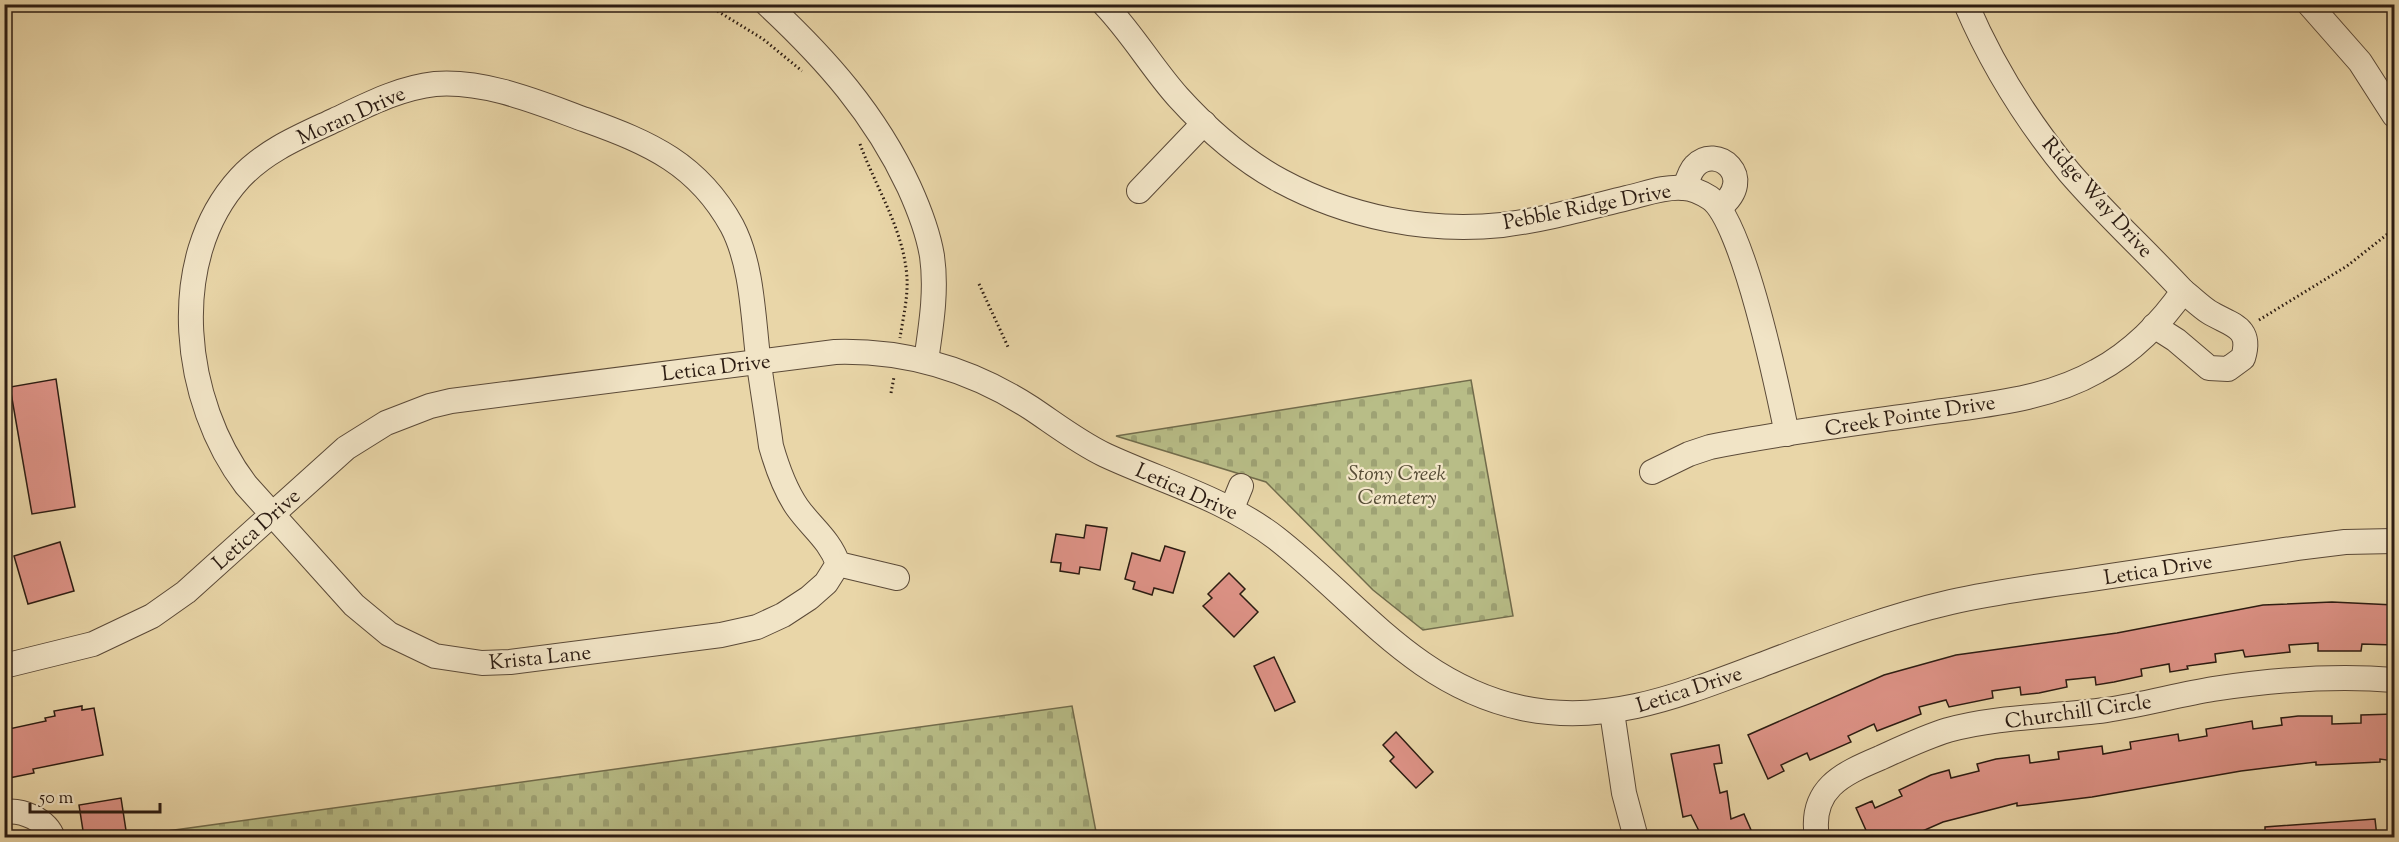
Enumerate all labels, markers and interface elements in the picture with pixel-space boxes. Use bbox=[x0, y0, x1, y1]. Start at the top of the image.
street label: Moran Drive bbox=[293, 80, 411, 154]
street label: Ridge Way Drive bbox=[2034, 131, 2159, 266]
street label: Pebble Ridge Drive bbox=[1501, 177, 1674, 239]
street label: Letica Drive bbox=[660, 347, 772, 391]
street label: Creek Pointe Drive bbox=[1823, 389, 1998, 445]
street label: Letica Drive bbox=[1130, 457, 1242, 529]
park label: Stony Creek Cemetery bbox=[1348, 460, 1446, 514]
street label: Letica Drive bbox=[207, 483, 308, 578]
street label: Letica Drive bbox=[2102, 548, 2215, 594]
street label: Krista Lane bbox=[488, 639, 593, 679]
street label: Letica Drive bbox=[1633, 660, 1746, 722]
street label: Churchill Circle bbox=[2003, 688, 2154, 738]
scale bar bbox=[30, 776, 160, 814]
text: 50 m bbox=[38, 786, 74, 812]

